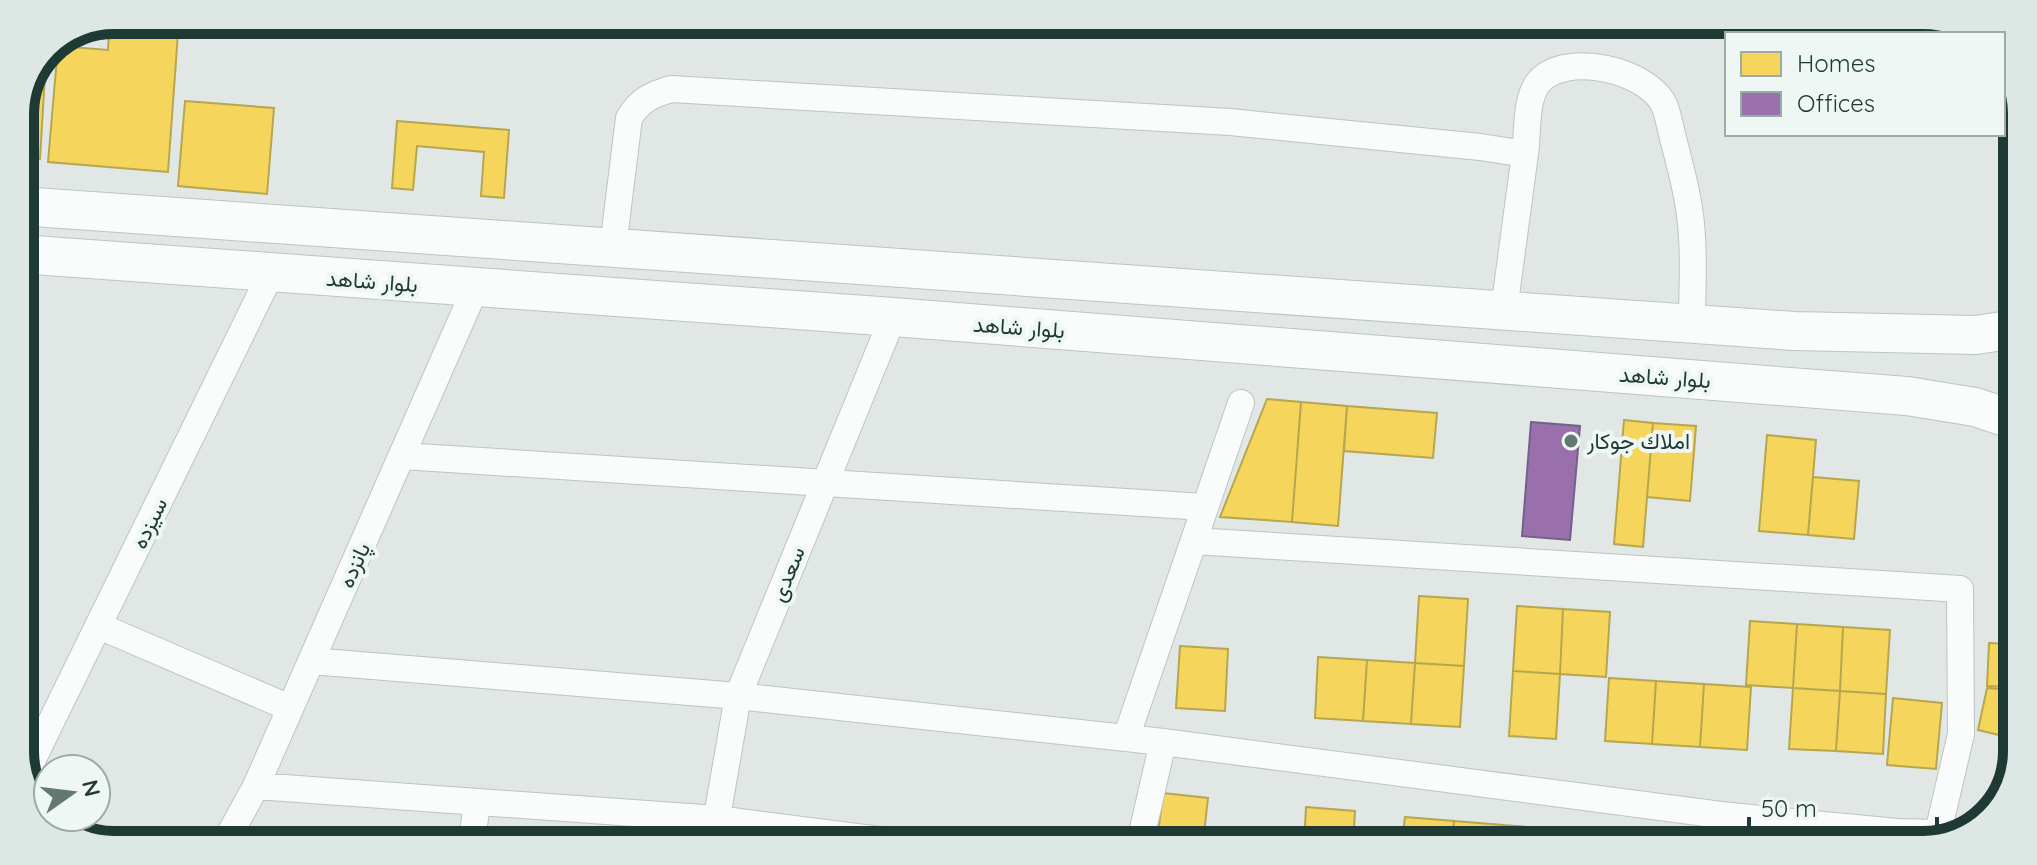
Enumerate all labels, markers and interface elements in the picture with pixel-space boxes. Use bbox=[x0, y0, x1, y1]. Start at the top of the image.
legend bbox=[1725, 32, 2005, 136]
text: Homes bbox=[1797, 48, 1875, 78]
text: Offices bbox=[1797, 88, 1875, 118]
street label: بلوار شاهد bbox=[325, 264, 419, 298]
street label: بلوار شاهد bbox=[972, 310, 1066, 344]
street label: بلوار شاهد bbox=[1618, 360, 1712, 394]
place label: املاك جوكار bbox=[1586, 427, 1690, 455]
marker: املاك جوكار bbox=[1562, 432, 1580, 450]
street label: سیزده bbox=[125, 493, 173, 553]
street label: پانزده bbox=[332, 538, 377, 592]
street label: سعدی bbox=[763, 542, 811, 606]
north arrow bbox=[32, 753, 112, 833]
text: N bbox=[76, 777, 107, 799]
scale bar bbox=[1749, 781, 1937, 831]
text: 50 m bbox=[1761, 793, 1817, 823]

